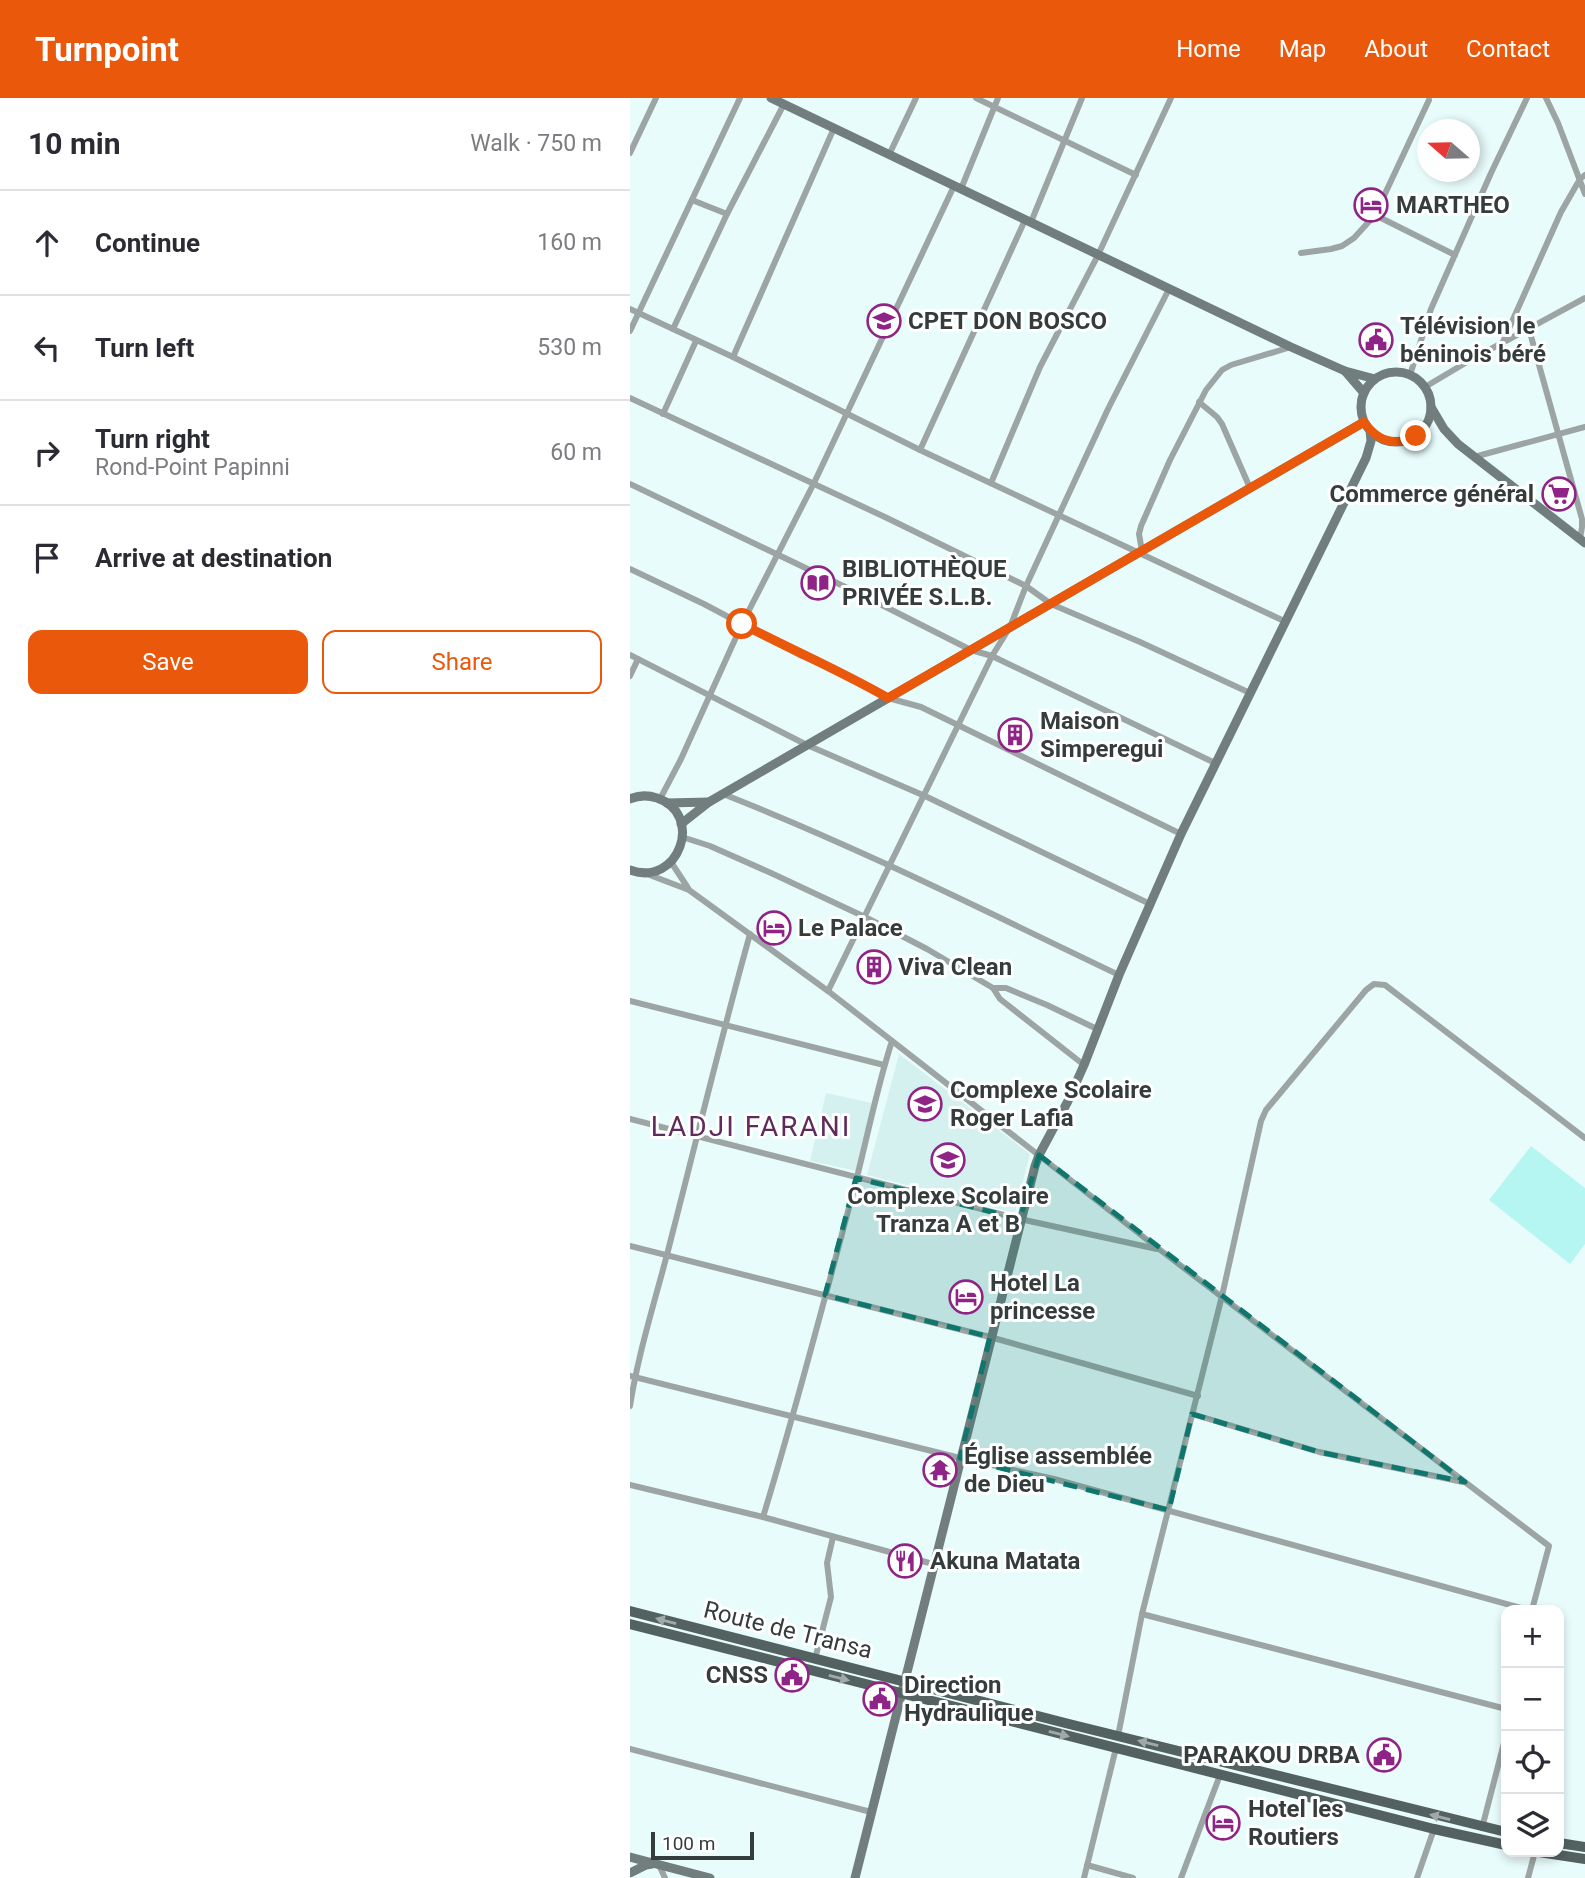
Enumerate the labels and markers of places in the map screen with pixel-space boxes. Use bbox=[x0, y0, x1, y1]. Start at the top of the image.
hotel icon: MARTHEO bbox=[1352, 186, 1390, 224]
place label: MARTHEO bbox=[1396, 191, 1510, 219]
school or university icon: CPET DON BOSCO bbox=[865, 302, 903, 340]
place label: CPET DON BOSCO bbox=[908, 307, 1107, 335]
place label: Télévision le béninois béré bbox=[1400, 312, 1546, 368]
public building icon: Télévision le béninois béré bbox=[1357, 321, 1395, 359]
supermarket icon: Commerce général bbox=[1540, 475, 1578, 513]
place label: Commerce général bbox=[1330, 480, 1534, 508]
place label: BIBLIOTHÈQUE PRIVÉE S.L.B. bbox=[842, 555, 1007, 611]
library icon: BIBLIOTHÈQUE PRIVÉE S.L.B. bbox=[799, 564, 837, 602]
place label: Maison Simperegui bbox=[1040, 707, 1163, 763]
building icon: Maison Simperegui bbox=[996, 716, 1034, 754]
hotel icon: Le Palace bbox=[755, 909, 793, 947]
place label: Le Palace bbox=[798, 914, 903, 942]
building icon: Viva Clean bbox=[855, 948, 893, 986]
place label: Viva Clean bbox=[898, 953, 1012, 981]
place label: Complexe Scolaire Roger Lafia bbox=[950, 1076, 1152, 1132]
school or university icon: Complexe Scolaire Roger Lafia bbox=[906, 1085, 944, 1123]
school or university icon: Complexe Scolaire Tranza A et B bbox=[929, 1141, 967, 1179]
place label: Complexe Scolaire Tranza A et B bbox=[847, 1182, 1049, 1238]
place label: Hotel La princesse bbox=[990, 1269, 1095, 1325]
hotel icon: Hotel La princesse bbox=[947, 1278, 985, 1316]
place label: Église assemblée de Dieu bbox=[964, 1442, 1152, 1498]
temple icon: Église assemblée de Dieu bbox=[921, 1451, 959, 1489]
restaurant icon: Akuna Matata bbox=[886, 1542, 924, 1580]
place label: Akuna Matata bbox=[930, 1547, 1081, 1575]
public building icon: CNSS bbox=[773, 1656, 811, 1694]
place label: CNSS bbox=[706, 1661, 768, 1689]
place label: Direction Hydraulique bbox=[904, 1671, 1034, 1727]
public building icon: Direction Hydraulique bbox=[861, 1680, 899, 1718]
public building icon: PARAKOU DRBA bbox=[1365, 1736, 1403, 1774]
place label: PARAKOU DRBA bbox=[1183, 1741, 1361, 1769]
place label: Hotel les Routiers bbox=[1248, 1795, 1344, 1851]
hotel icon: Hotel les Routiers bbox=[1204, 1804, 1242, 1842]

